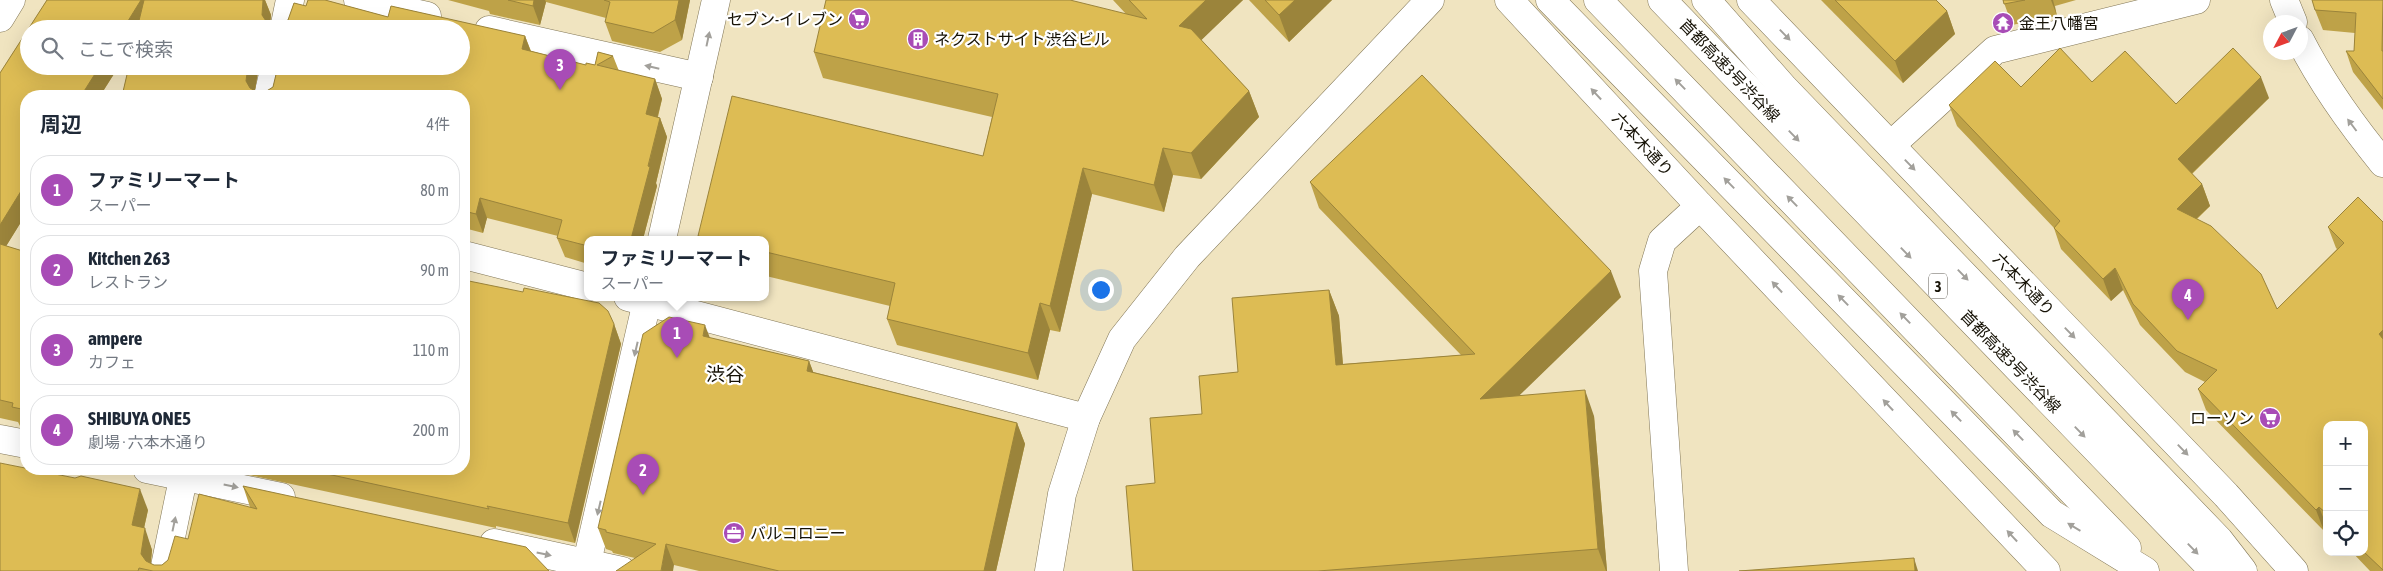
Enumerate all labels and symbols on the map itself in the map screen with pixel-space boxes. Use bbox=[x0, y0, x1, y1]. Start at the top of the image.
supermarket icon: セブン-イレブン bbox=[847, 7, 871, 31]
place label: セブン-イレブン bbox=[727, 10, 843, 28]
temple icon: 金王八幡宮 bbox=[1991, 11, 2015, 35]
place label: 金王八幡宮 bbox=[2019, 14, 2099, 32]
street label: 首都高速3号渋谷線 bbox=[1676, 15, 1784, 125]
north arrow bbox=[2263, 15, 2308, 60]
building icon: ネクストサイト渋谷ビル bbox=[906, 27, 930, 51]
one-way arrow bbox=[1779, 29, 1791, 41]
place label: ネクストサイト渋谷ビル bbox=[934, 30, 1110, 48]
one-way arrow bbox=[704, 31, 712, 46]
pin: 3 bbox=[544, 49, 576, 90]
one-way arrow bbox=[644, 63, 659, 71]
one-way arrow bbox=[1674, 79, 1686, 91]
one-way arrow bbox=[1590, 88, 1602, 100]
street label: 六本木通り bbox=[1609, 109, 1677, 179]
one-way arrow bbox=[2347, 118, 2357, 132]
one-way arrow bbox=[1787, 129, 1799, 141]
one-way arrow bbox=[1904, 159, 1916, 171]
one-way arrow bbox=[1723, 178, 1735, 190]
one-way arrow bbox=[1787, 195, 1799, 207]
one-way arrow bbox=[1900, 246, 1912, 258]
street label: 六本木通り bbox=[1990, 249, 2058, 319]
one-way arrow bbox=[1957, 269, 1969, 281]
road number: 3 bbox=[1929, 274, 1947, 298]
your location bbox=[1088, 277, 1114, 303]
pin: 4 bbox=[2172, 279, 2204, 320]
one-way arrow bbox=[1771, 281, 1783, 293]
one-way arrow bbox=[1837, 294, 1849, 306]
street label: 首都高速3号渋谷線 bbox=[1957, 306, 2065, 416]
one-way arrow bbox=[1899, 312, 1911, 324]
pin: 1 bbox=[661, 317, 693, 358]
one-way arrow bbox=[2064, 326, 2076, 338]
one-way arrow bbox=[632, 342, 640, 357]
district label: 渋谷 bbox=[706, 363, 744, 385]
one-way arrow bbox=[1882, 399, 1894, 411]
supermarket icon: ローソン bbox=[2258, 406, 2282, 430]
place label: ローソン bbox=[2190, 409, 2254, 427]
one-way arrow bbox=[1950, 410, 1962, 422]
one-way arrow bbox=[2074, 426, 2086, 438]
one-way arrow bbox=[2012, 429, 2024, 441]
one-way arrow bbox=[2177, 444, 2189, 456]
pin: 2 bbox=[627, 454, 659, 495]
one-way arrow bbox=[224, 483, 240, 491]
one-way arrow bbox=[595, 500, 603, 515]
one-way arrow bbox=[170, 516, 178, 531]
office icon: バルコロニー bbox=[722, 521, 746, 545]
one-way arrow bbox=[2067, 523, 2080, 532]
place label: バルコロニー bbox=[750, 524, 846, 542]
one-way arrow bbox=[2006, 530, 2018, 542]
one-way arrow bbox=[2187, 543, 2199, 555]
one-way arrow bbox=[537, 550, 552, 558]

